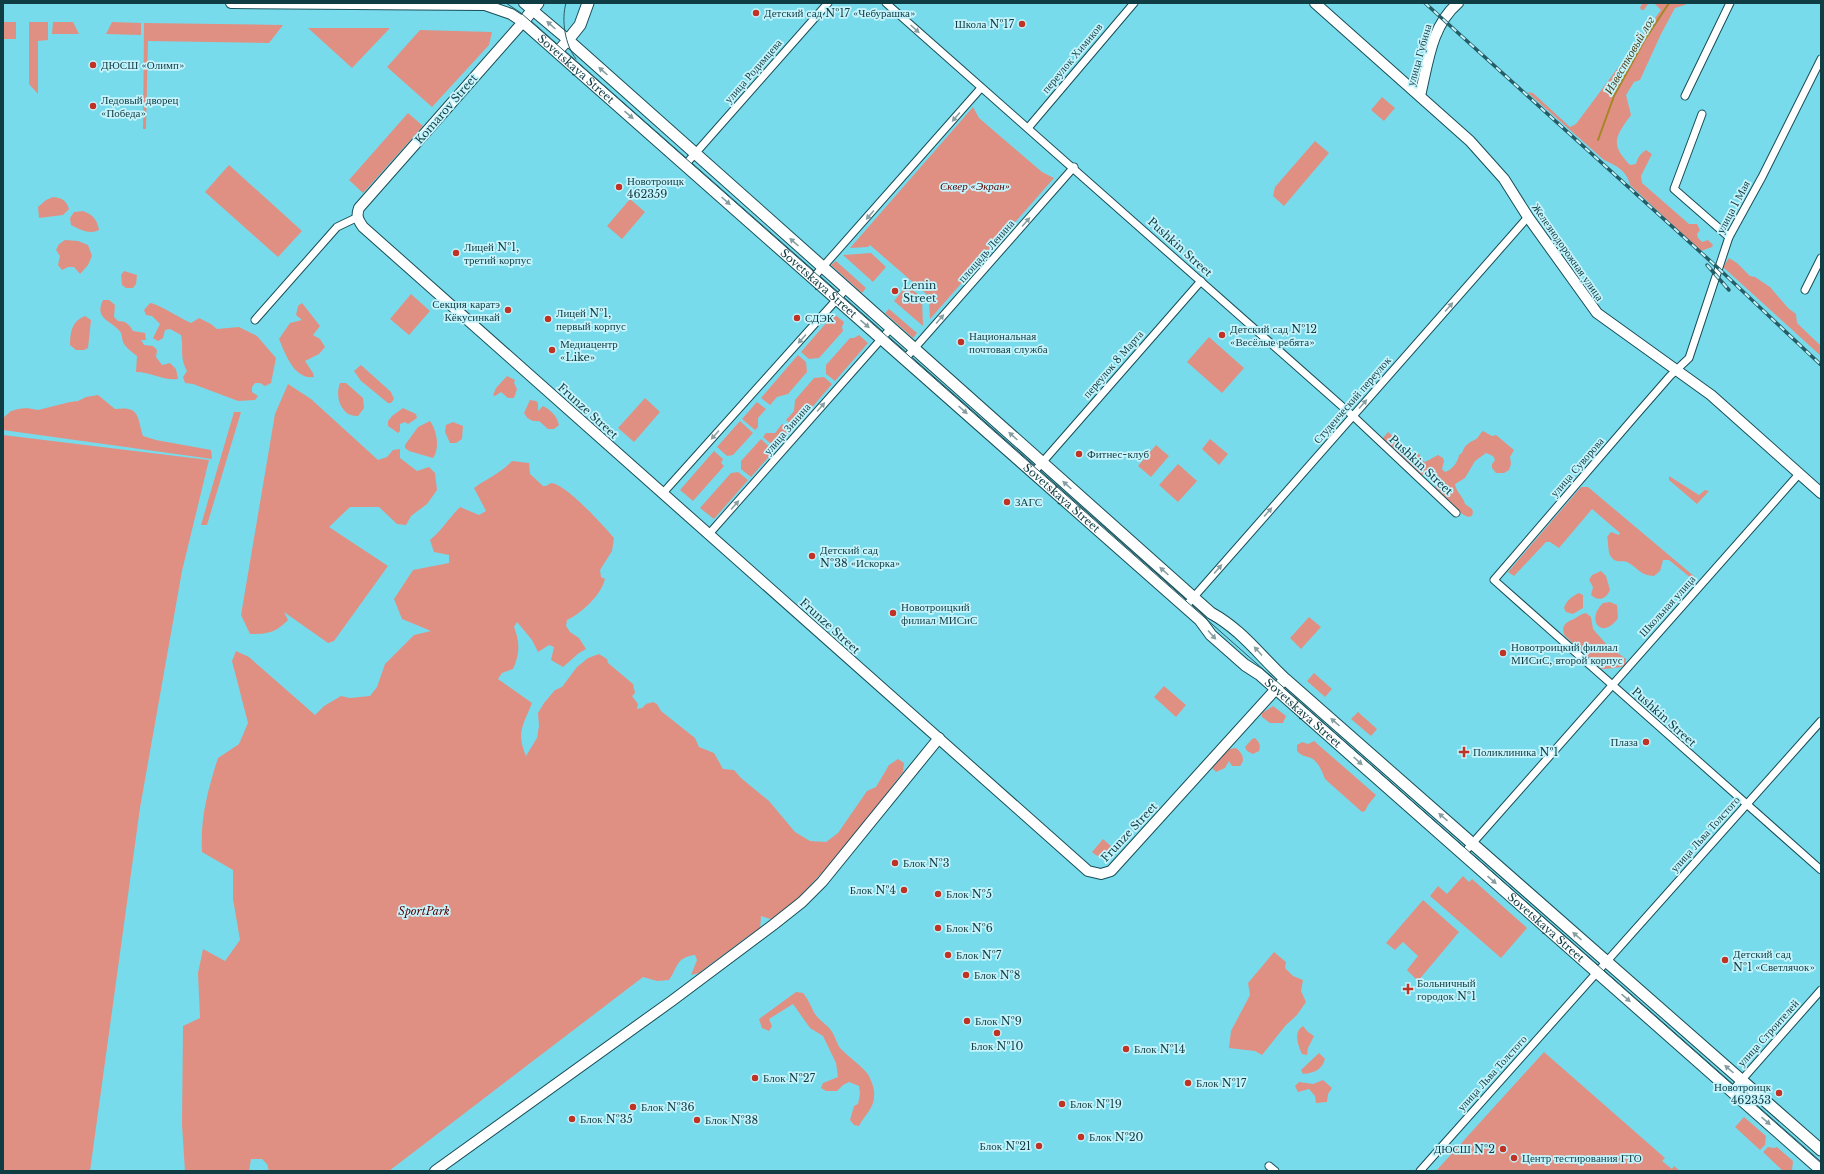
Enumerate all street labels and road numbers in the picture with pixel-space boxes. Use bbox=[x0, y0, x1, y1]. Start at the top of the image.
street label: переулок Химиков bbox=[1039, 20, 1105, 96]
street label: улица Губина bbox=[1403, 22, 1435, 88]
street label: Sovetskaya Street bbox=[535, 31, 618, 107]
street label: улица Родимцева bbox=[721, 36, 785, 106]
street label: Komarov Street bbox=[412, 71, 481, 147]
street label: улица 1 Мая bbox=[1713, 178, 1753, 236]
street label: Железнодорожная улица bbox=[1529, 201, 1607, 303]
street label: Pushkin Street bbox=[1145, 214, 1216, 280]
street label: площадь Ленина bbox=[955, 217, 1017, 285]
street label: Sovetskaya Street bbox=[778, 246, 861, 322]
street label: переулок 8 Марта bbox=[1080, 327, 1146, 401]
street label: Студенческий переулок bbox=[1310, 353, 1394, 447]
street label: Frunze Street bbox=[555, 380, 622, 442]
street label: улица Зинина bbox=[761, 400, 813, 458]
street label: Pushkin Street bbox=[1386, 432, 1456, 499]
street label: улица Суворова bbox=[1547, 434, 1607, 500]
street label: Sovetskaya Street bbox=[1020, 460, 1104, 536]
street label: Школьная улица bbox=[1636, 572, 1698, 640]
street label: Frunze Street bbox=[797, 595, 864, 657]
street label: Sovetskaya Street bbox=[1262, 675, 1345, 751]
street label: Pushkin Street bbox=[1629, 684, 1700, 750]
street label: улица Льва Толстого bbox=[1667, 793, 1743, 875]
street label: Frunze Street bbox=[1098, 799, 1161, 865]
street label: Sovetskaya Street bbox=[1505, 890, 1588, 966]
street label: улица Строителей bbox=[1734, 997, 1802, 1069]
street label: улица Льва Толстого bbox=[1454, 1032, 1530, 1114]

